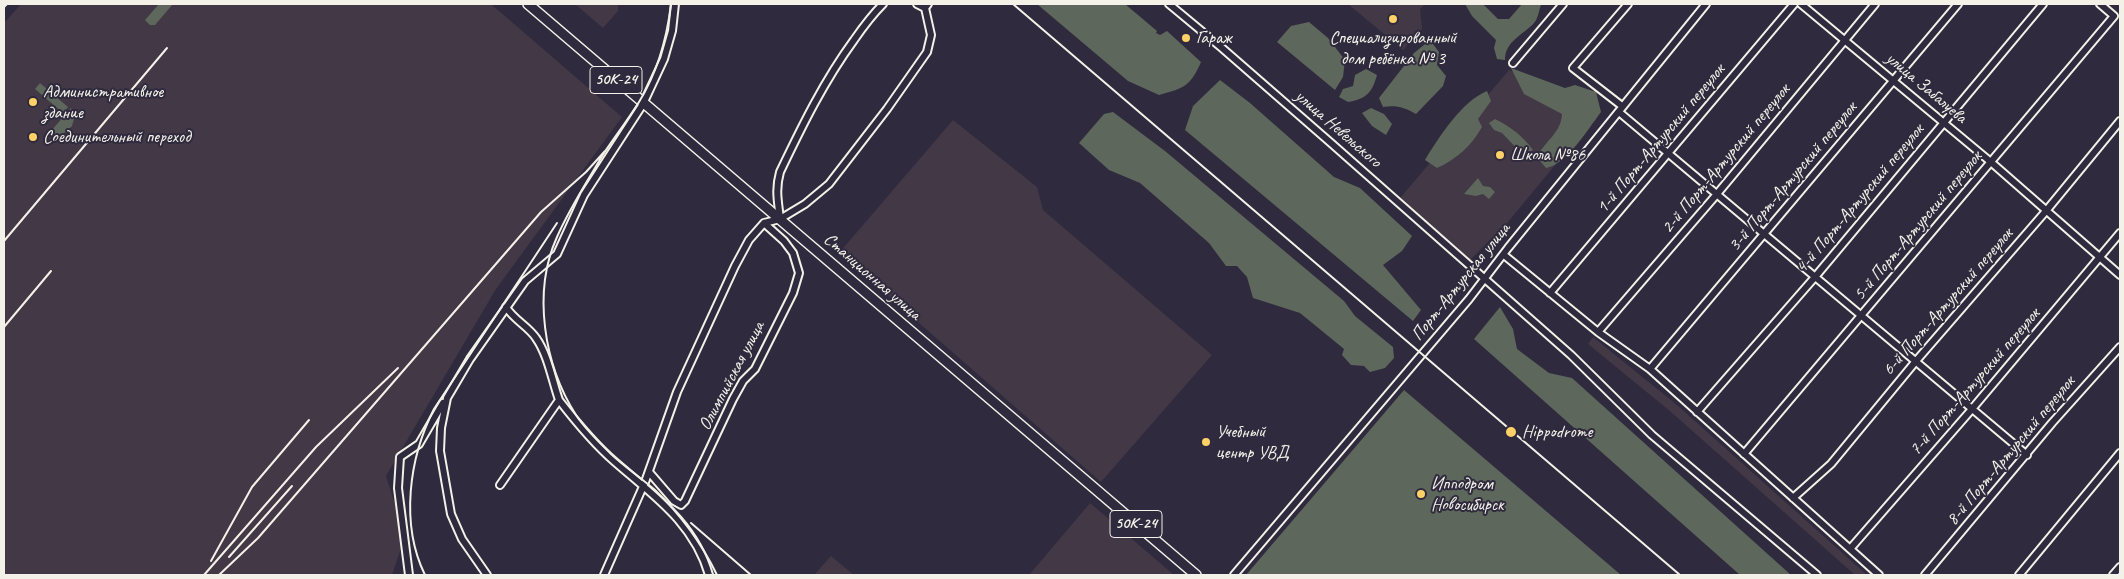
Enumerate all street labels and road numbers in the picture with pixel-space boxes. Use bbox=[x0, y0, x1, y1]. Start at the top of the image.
street label: улица Забалуева bbox=[1881, 48, 1971, 128]
street label: 1-й Порт-Артурский переулок bbox=[1592, 60, 1730, 218]
road number: 50К-24 bbox=[590, 66, 642, 94]
street label: 2-й Порт-Артурский переулок bbox=[1657, 80, 1795, 238]
street label: улица Невельского bbox=[1290, 86, 1386, 172]
street label: 3-й Порт-Артурский переулок bbox=[1724, 98, 1862, 256]
street label: 4-й Порт-Артурский переулок bbox=[1791, 120, 1929, 278]
street label: 5-й Порт-Артурский переулок bbox=[1849, 147, 1987, 305]
street label: Порт-Артурская улица bbox=[1407, 219, 1515, 345]
street label: 6-й Порт-Артурский переулок bbox=[1878, 224, 2018, 380]
street label: Станционная улица bbox=[819, 229, 925, 325]
street label: 7-й Порт-Артурский переулок bbox=[1905, 304, 2045, 460]
street label: Олимпийская улица bbox=[694, 318, 770, 434]
street label: 8-й Порт-Артурский переулок bbox=[1942, 372, 2080, 530]
road number: 50К-24 bbox=[1110, 510, 1162, 538]

